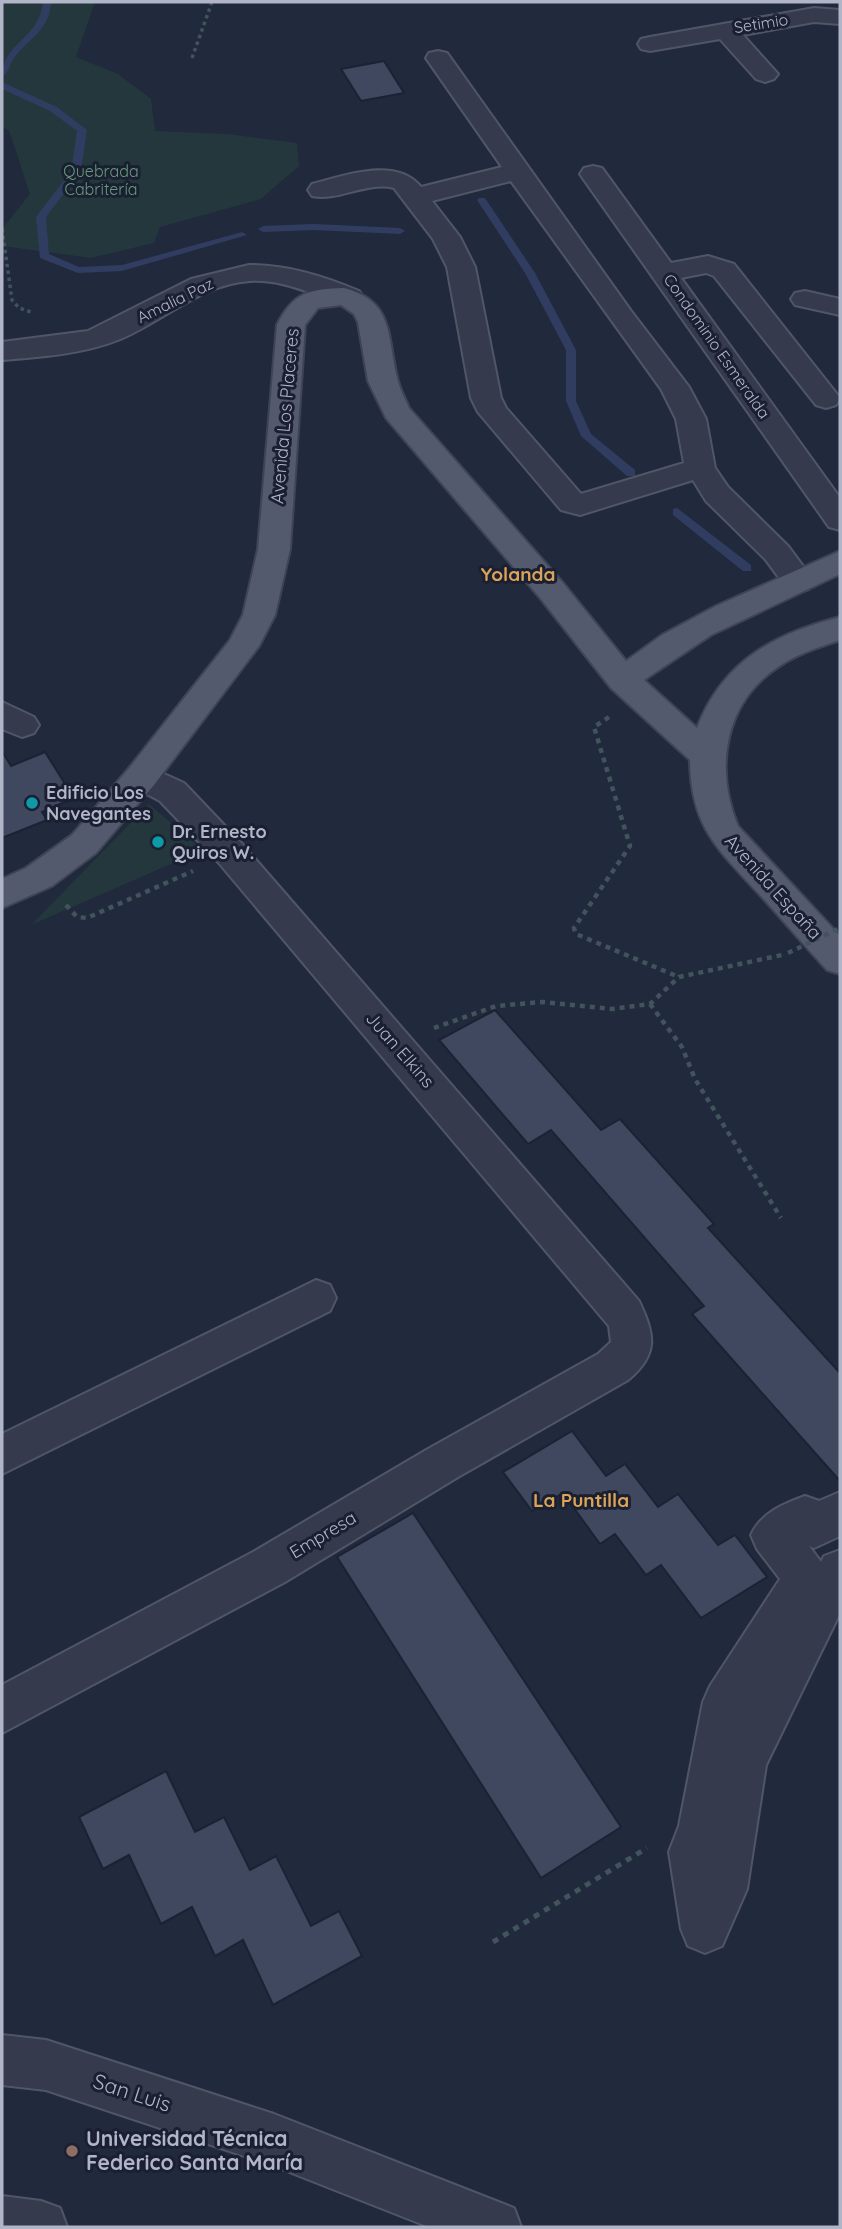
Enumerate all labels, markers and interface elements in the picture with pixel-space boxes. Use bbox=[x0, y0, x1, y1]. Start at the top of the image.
street label: Setimio bbox=[732, 9, 790, 37]
park label: Quebrada Cabritería bbox=[63, 161, 139, 199]
street label: Condominio Esmeralda bbox=[659, 270, 775, 422]
street label: Amalia Paz bbox=[133, 273, 217, 327]
street label: Avenida Los Placeres bbox=[265, 327, 304, 505]
district label: Yolanda bbox=[481, 562, 555, 586]
place label: Edificio Los Navegantes bbox=[46, 781, 151, 825]
marker: Edificio Los Navegantes bbox=[24, 795, 40, 811]
place label: Dr. Ernesto Quiros W. bbox=[172, 820, 267, 864]
street label: Avenida España bbox=[720, 829, 827, 944]
marker: Dr. Ernesto Quiros W. bbox=[150, 834, 166, 850]
street label: Juan Elkins bbox=[361, 1007, 440, 1092]
district label: La Puntilla bbox=[533, 1488, 629, 1512]
street label: Empresa bbox=[285, 1506, 360, 1563]
street label: San Luis bbox=[90, 2067, 174, 2117]
place label: Universidad Técnica Federico Santa María bbox=[86, 2125, 303, 2175]
marker: Universidad Técnica Federico Santa María bbox=[64, 2143, 80, 2159]

